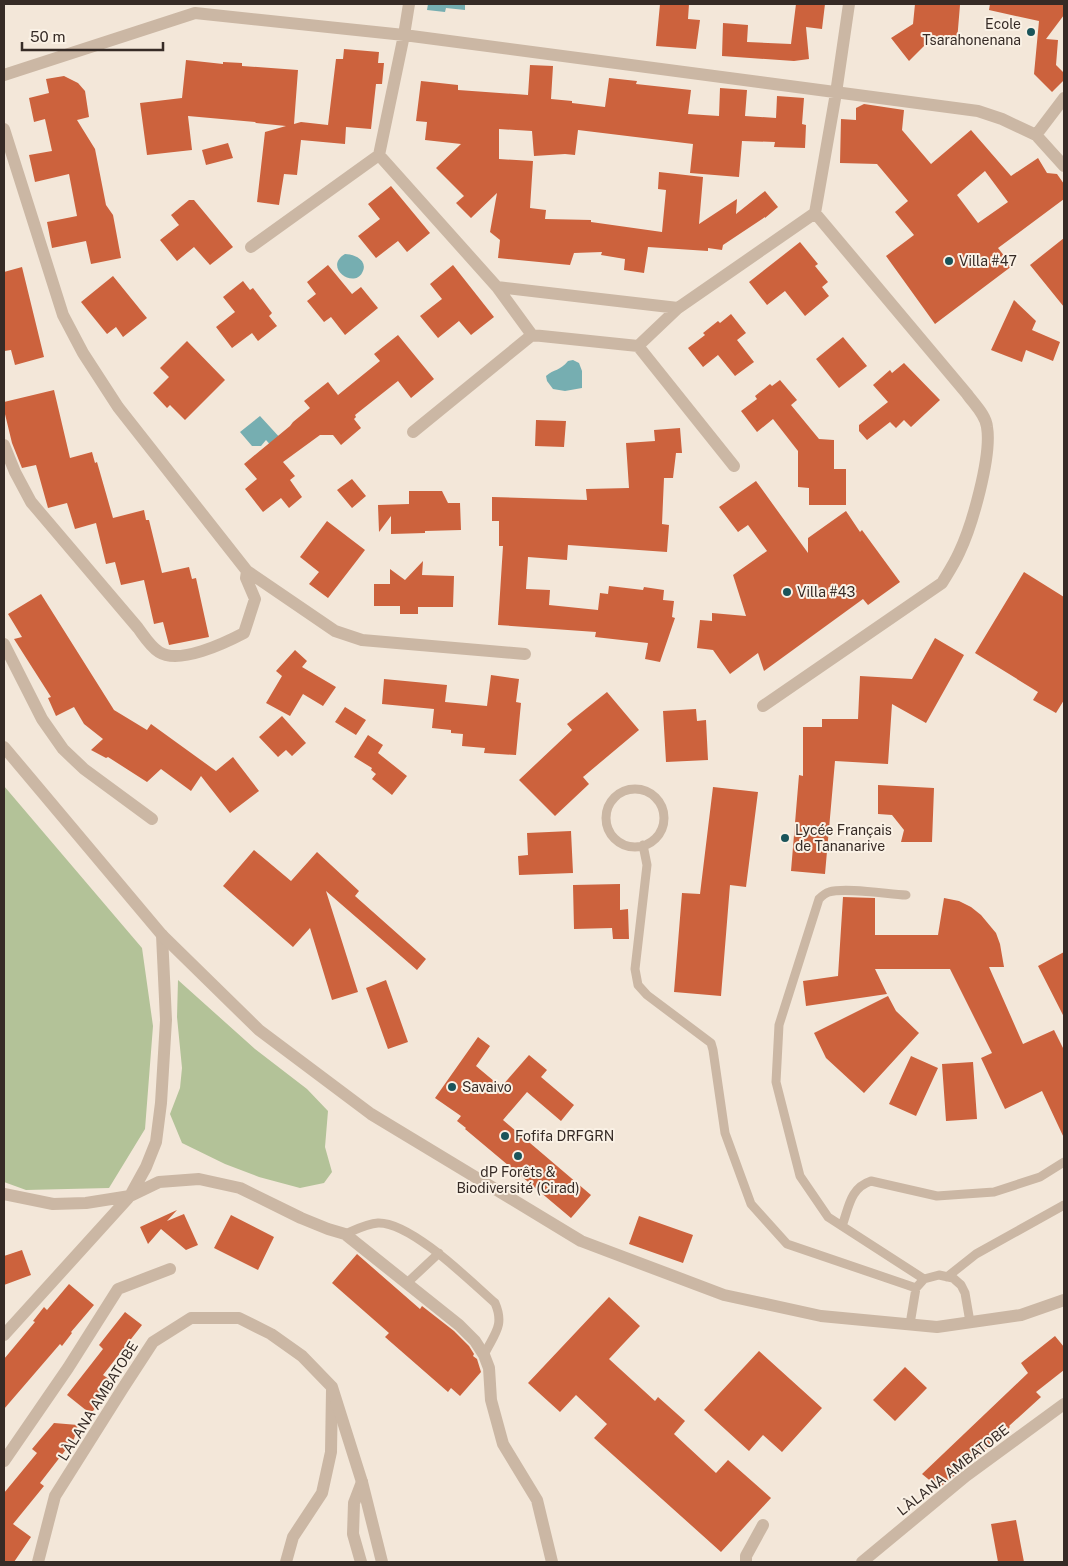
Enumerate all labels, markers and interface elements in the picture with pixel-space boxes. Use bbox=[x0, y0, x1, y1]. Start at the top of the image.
place label: Ecole Tsarahonenana bbox=[922, 16, 1021, 48]
scale bar bbox=[22, 20, 164, 52]
marker: Ecole Tsarahonenana bbox=[1025, 26, 1037, 38]
text: 50 m bbox=[30, 28, 65, 45]
place label: Villa #47 bbox=[959, 253, 1017, 269]
marker: Villa #47 bbox=[943, 255, 955, 267]
place label: Villa #43 bbox=[797, 584, 856, 600]
marker: Villa #43 bbox=[781, 586, 793, 598]
place label: Lycée Français de Tananarive bbox=[795, 822, 892, 854]
marker: Lycée Français de Tananarive bbox=[779, 832, 791, 844]
place label: Savaivo bbox=[462, 1079, 512, 1095]
marker: Savaivo bbox=[446, 1081, 458, 1093]
place label: Fofifa DRFGRN bbox=[515, 1128, 614, 1144]
marker: Fofifa DRFGRN bbox=[499, 1130, 511, 1142]
marker: dP Forêts & Biodiversité (Cirad) bbox=[512, 1150, 524, 1162]
place label: dP Forêts & Biodiversité (Cirad) bbox=[456, 1164, 580, 1196]
street label: LÀLANA AMBATOBE bbox=[54, 1338, 141, 1463]
street label: LÀLANA AMBATOBE bbox=[893, 1421, 1012, 1519]

